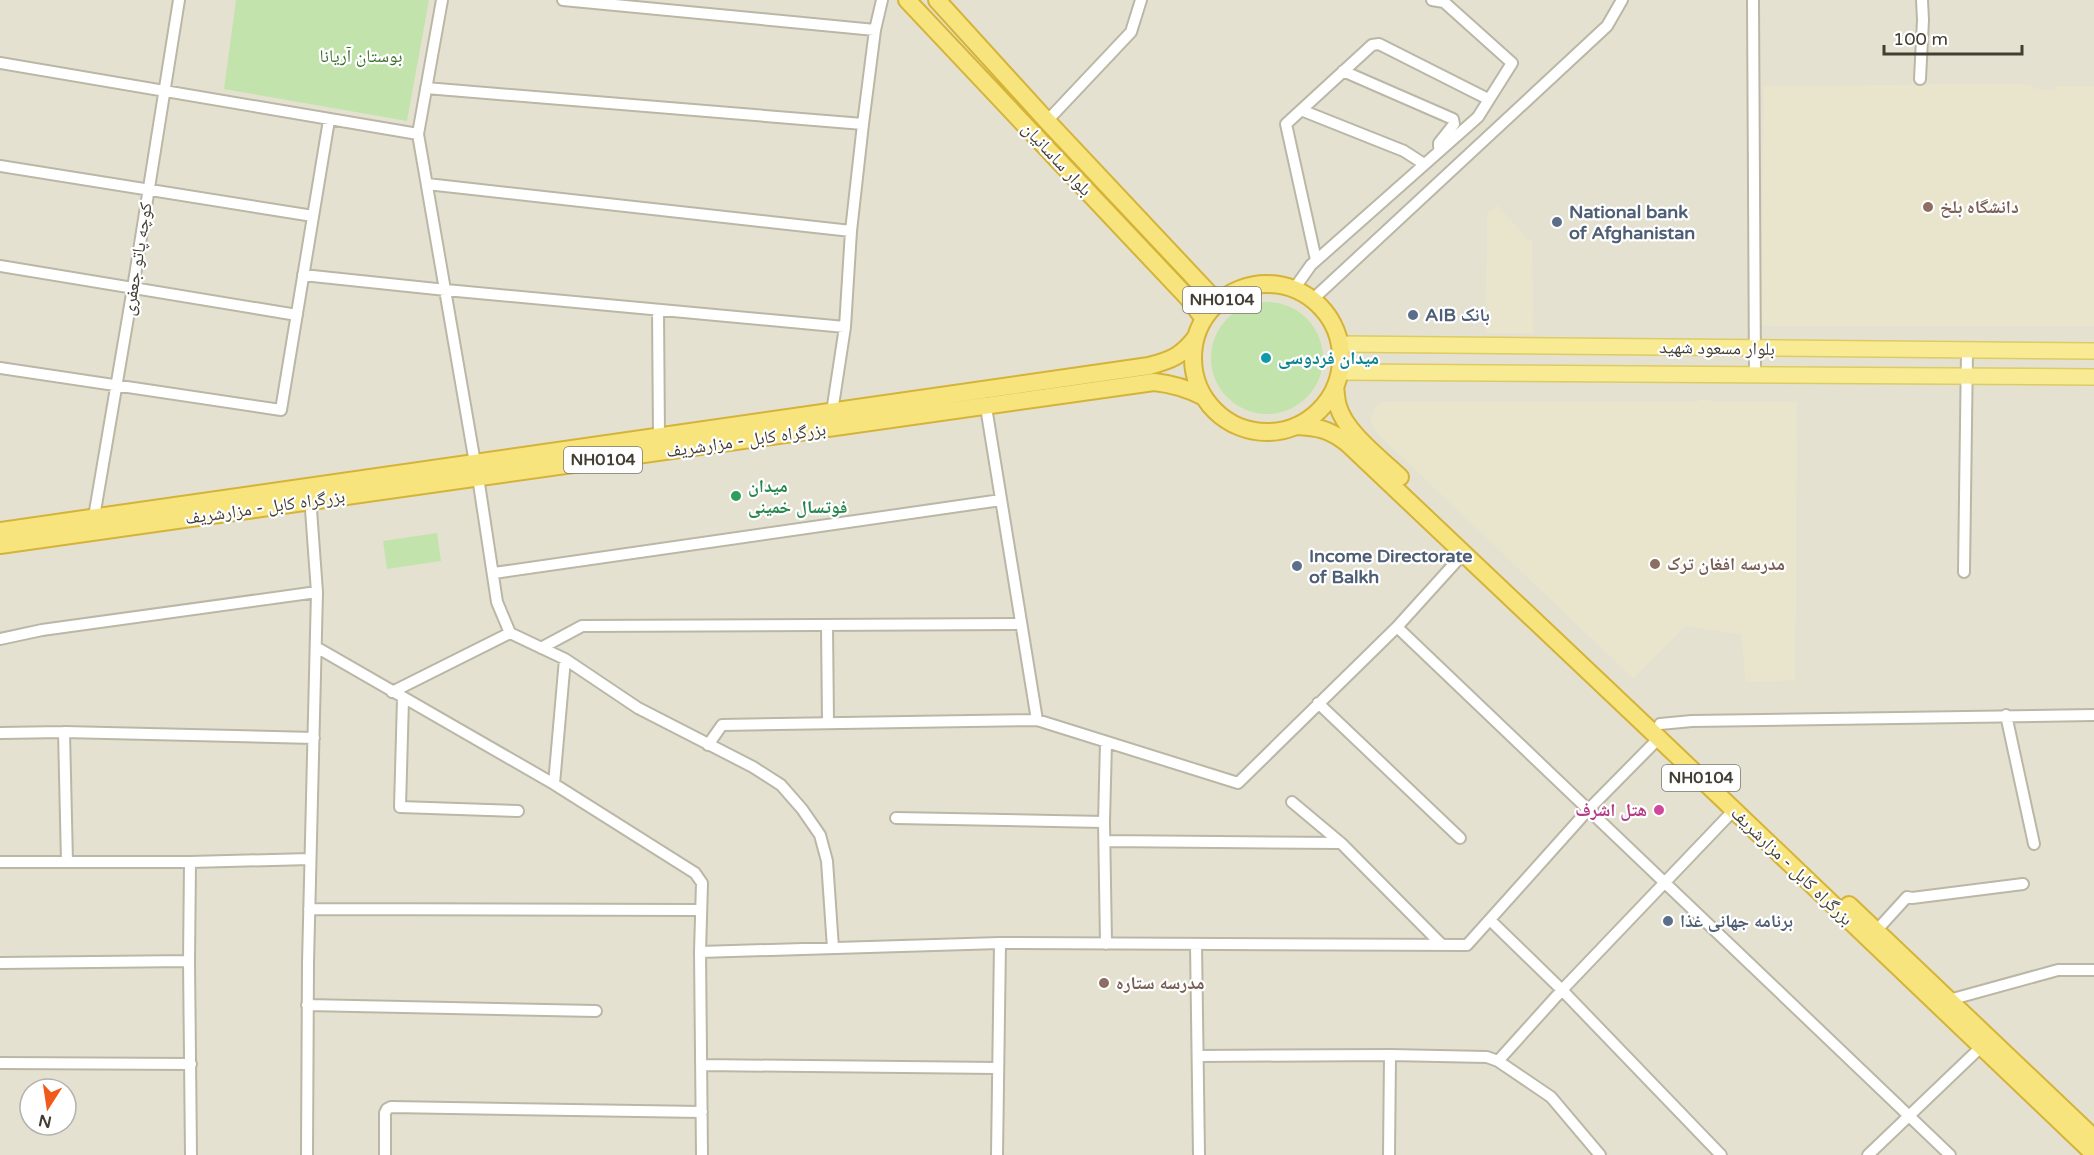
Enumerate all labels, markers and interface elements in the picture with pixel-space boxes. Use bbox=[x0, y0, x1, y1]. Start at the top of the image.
scale bar bbox=[1884, 18, 2022, 56]
text: 100 m bbox=[1893, 28, 1948, 50]
park label: بوستان آریانا bbox=[320, 45, 403, 67]
street label: بلوار ساسانیان bbox=[1017, 117, 1097, 201]
place label: دانشگاه بلخ bbox=[1940, 196, 2019, 219]
street label: کوچه پاتو جعفری bbox=[117, 200, 157, 317]
marker: دانشگاه بلخ bbox=[1921, 200, 1935, 214]
place label: National bank of Afghanistan bbox=[1569, 201, 1695, 244]
marker: National bank of Afghanistan bbox=[1550, 215, 1564, 229]
road number: NH0104 bbox=[1183, 287, 1261, 313]
place label: AIB بانک bbox=[1425, 304, 1490, 326]
marker: AIB بانک bbox=[1406, 308, 1420, 322]
street label: بلوار مسعود شهید bbox=[1659, 336, 1775, 360]
place label: میدان فردوسی bbox=[1278, 347, 1379, 369]
marker: میدان فردوسی bbox=[1259, 351, 1273, 365]
street label: بزرگراه کابل - مزارشریف bbox=[665, 418, 827, 462]
road number: NH0104 bbox=[564, 447, 642, 473]
place label: میدان فوتسال خمینی bbox=[748, 475, 847, 518]
street label: بزرگراه کابل - مزارشریف bbox=[184, 485, 346, 529]
marker: میدان فوتسال خمینی bbox=[729, 489, 743, 503]
place label: Income Directorate of Balkh bbox=[1309, 545, 1472, 588]
place label: مدرسه افغان ترک bbox=[1667, 553, 1785, 575]
marker: مدرسه افغان ترک bbox=[1648, 557, 1662, 571]
marker: Income Directorate of Balkh bbox=[1290, 559, 1304, 573]
road number: NH0104 bbox=[1662, 765, 1740, 791]
place label: هتل اشرف bbox=[1575, 799, 1647, 821]
street label: بزرگراه کابل - مزارشریف bbox=[1726, 802, 1858, 930]
marker: هتل اشرف bbox=[1652, 803, 1666, 817]
place label: برنامه جهانی غذا bbox=[1680, 910, 1793, 932]
marker: برنامه جهانی غذا bbox=[1661, 914, 1675, 928]
place label: مدرسه ستاره bbox=[1116, 972, 1204, 994]
marker: مدرسه ستاره bbox=[1097, 976, 1111, 990]
north arrow bbox=[18, 1077, 78, 1137]
text: N bbox=[37, 1110, 53, 1132]

